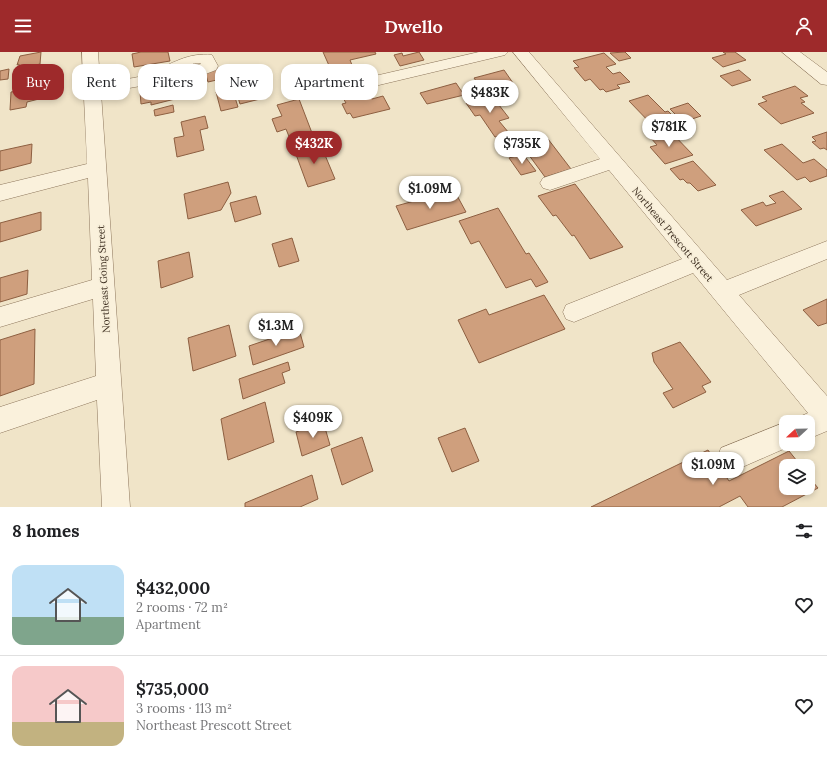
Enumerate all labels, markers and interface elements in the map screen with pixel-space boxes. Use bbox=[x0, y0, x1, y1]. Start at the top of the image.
icon: menu bbox=[12, 15, 34, 37]
text: Dwello bbox=[384, 15, 443, 38]
icon: person bbox=[793, 15, 815, 37]
chip: Buy bbox=[12, 64, 64, 100]
chip: Rent bbox=[72, 64, 130, 100]
chip: Filters bbox=[138, 64, 207, 100]
chip: New bbox=[215, 64, 273, 100]
chip: Apartment bbox=[281, 64, 378, 100]
pin: $483K bbox=[462, 80, 518, 114]
text: $483K bbox=[471, 84, 509, 101]
pin: $781K bbox=[641, 114, 697, 148]
text: $781K bbox=[651, 118, 687, 135]
pin: $432K bbox=[286, 131, 342, 165]
pin: $735K bbox=[494, 131, 550, 165]
text: $432K bbox=[295, 135, 333, 152]
text: $735K bbox=[503, 135, 541, 152]
pin: $1.09M bbox=[397, 176, 463, 210]
text: $1.09M bbox=[408, 180, 452, 197]
street label: Northeast Prescott Street bbox=[629, 184, 716, 284]
street label: Northeast Going Street bbox=[94, 224, 113, 333]
pin: $1.3M bbox=[248, 313, 304, 347]
text: $1.3M bbox=[258, 317, 294, 334]
pin: $409K bbox=[285, 405, 341, 439]
text: $409K bbox=[293, 409, 333, 426]
north arrow bbox=[779, 415, 815, 451]
map controls bbox=[779, 415, 815, 495]
pin: $1.09M bbox=[680, 452, 746, 486]
text: $1.09M bbox=[691, 456, 735, 473]
button: layers bbox=[779, 459, 815, 495]
text: 8 homes bbox=[12, 520, 79, 542]
icon: filters bbox=[793, 520, 815, 542]
text: $432,000 bbox=[136, 577, 210, 599]
icon: home bbox=[44, 581, 92, 629]
icon: heart bbox=[793, 594, 815, 616]
text: 2 rooms · 72 m² bbox=[136, 599, 228, 616]
text: Apartment bbox=[136, 616, 201, 633]
text: $735,000 bbox=[136, 678, 209, 700]
icon: home bbox=[44, 682, 92, 730]
icon: heart bbox=[793, 695, 815, 717]
text: 3 rooms · 113 m² bbox=[136, 700, 232, 717]
text: Northeast Prescott Street bbox=[136, 717, 292, 734]

